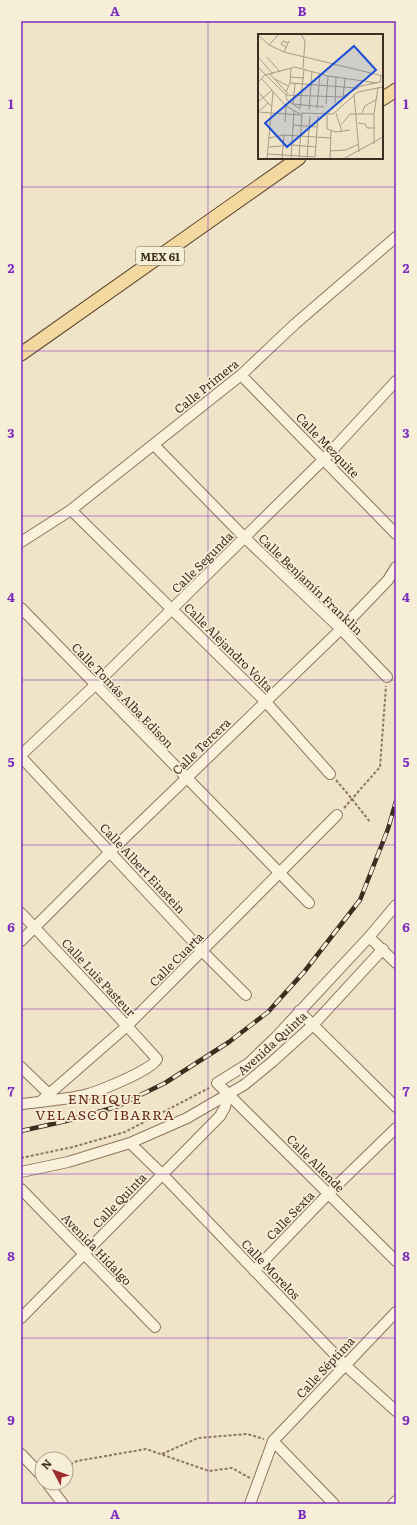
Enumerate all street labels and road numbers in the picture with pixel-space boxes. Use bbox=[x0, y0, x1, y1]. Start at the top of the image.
road number: MEX 61 bbox=[136, 247, 184, 265]
street label: Calle Primera bbox=[170, 354, 242, 418]
street label: Calle Mezquite bbox=[292, 408, 364, 482]
street label: Calle Segunda bbox=[167, 527, 237, 597]
street label: Calle Benjamín Franklin bbox=[255, 529, 367, 639]
street label: Calle Alejandro Volta bbox=[180, 598, 278, 696]
street label: Calle Tomás Alba Edison bbox=[68, 638, 178, 752]
street label: Calle Tercera bbox=[168, 713, 235, 779]
street label: Calle Albert Einstein bbox=[96, 819, 190, 917]
street label: Calle Cuarta bbox=[145, 927, 208, 990]
street label: Calle Luis Pasteur bbox=[58, 934, 140, 1020]
street label: Avenida Quinta bbox=[233, 1006, 311, 1079]
street label: Calle Allende bbox=[283, 1130, 349, 1196]
street label: Calle Quinta bbox=[88, 1168, 150, 1232]
street label: Calle Sexta bbox=[262, 1186, 319, 1244]
street label: Avenida Hidalgo bbox=[58, 1209, 136, 1289]
street label: Calle Morelos bbox=[238, 1235, 305, 1304]
street label: Calle Séptima bbox=[292, 1332, 359, 1402]

